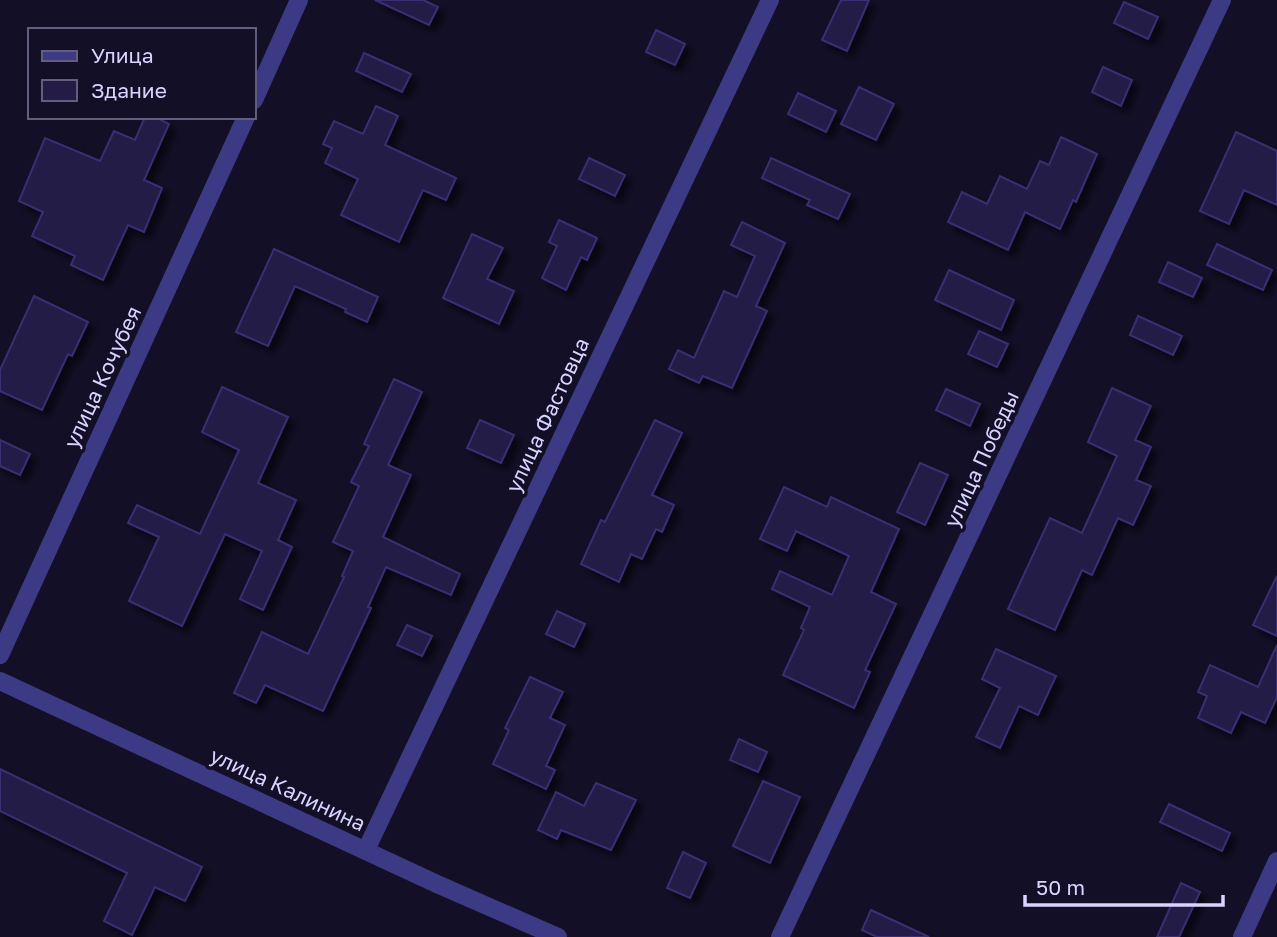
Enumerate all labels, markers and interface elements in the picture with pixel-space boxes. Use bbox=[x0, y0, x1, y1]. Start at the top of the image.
legend bbox=[28, 28, 256, 119]
text: Улица bbox=[91, 42, 154, 68]
text: Здание bbox=[91, 77, 167, 103]
street label: улица Кочубея bbox=[58, 302, 146, 452]
street label: улица Фастовца bbox=[500, 333, 594, 497]
street label: улица Победы bbox=[938, 387, 1024, 531]
street label: улица Калинина bbox=[206, 742, 370, 836]
scale bar bbox=[1025, 864, 1223, 908]
text: 50 m bbox=[1036, 874, 1085, 900]

